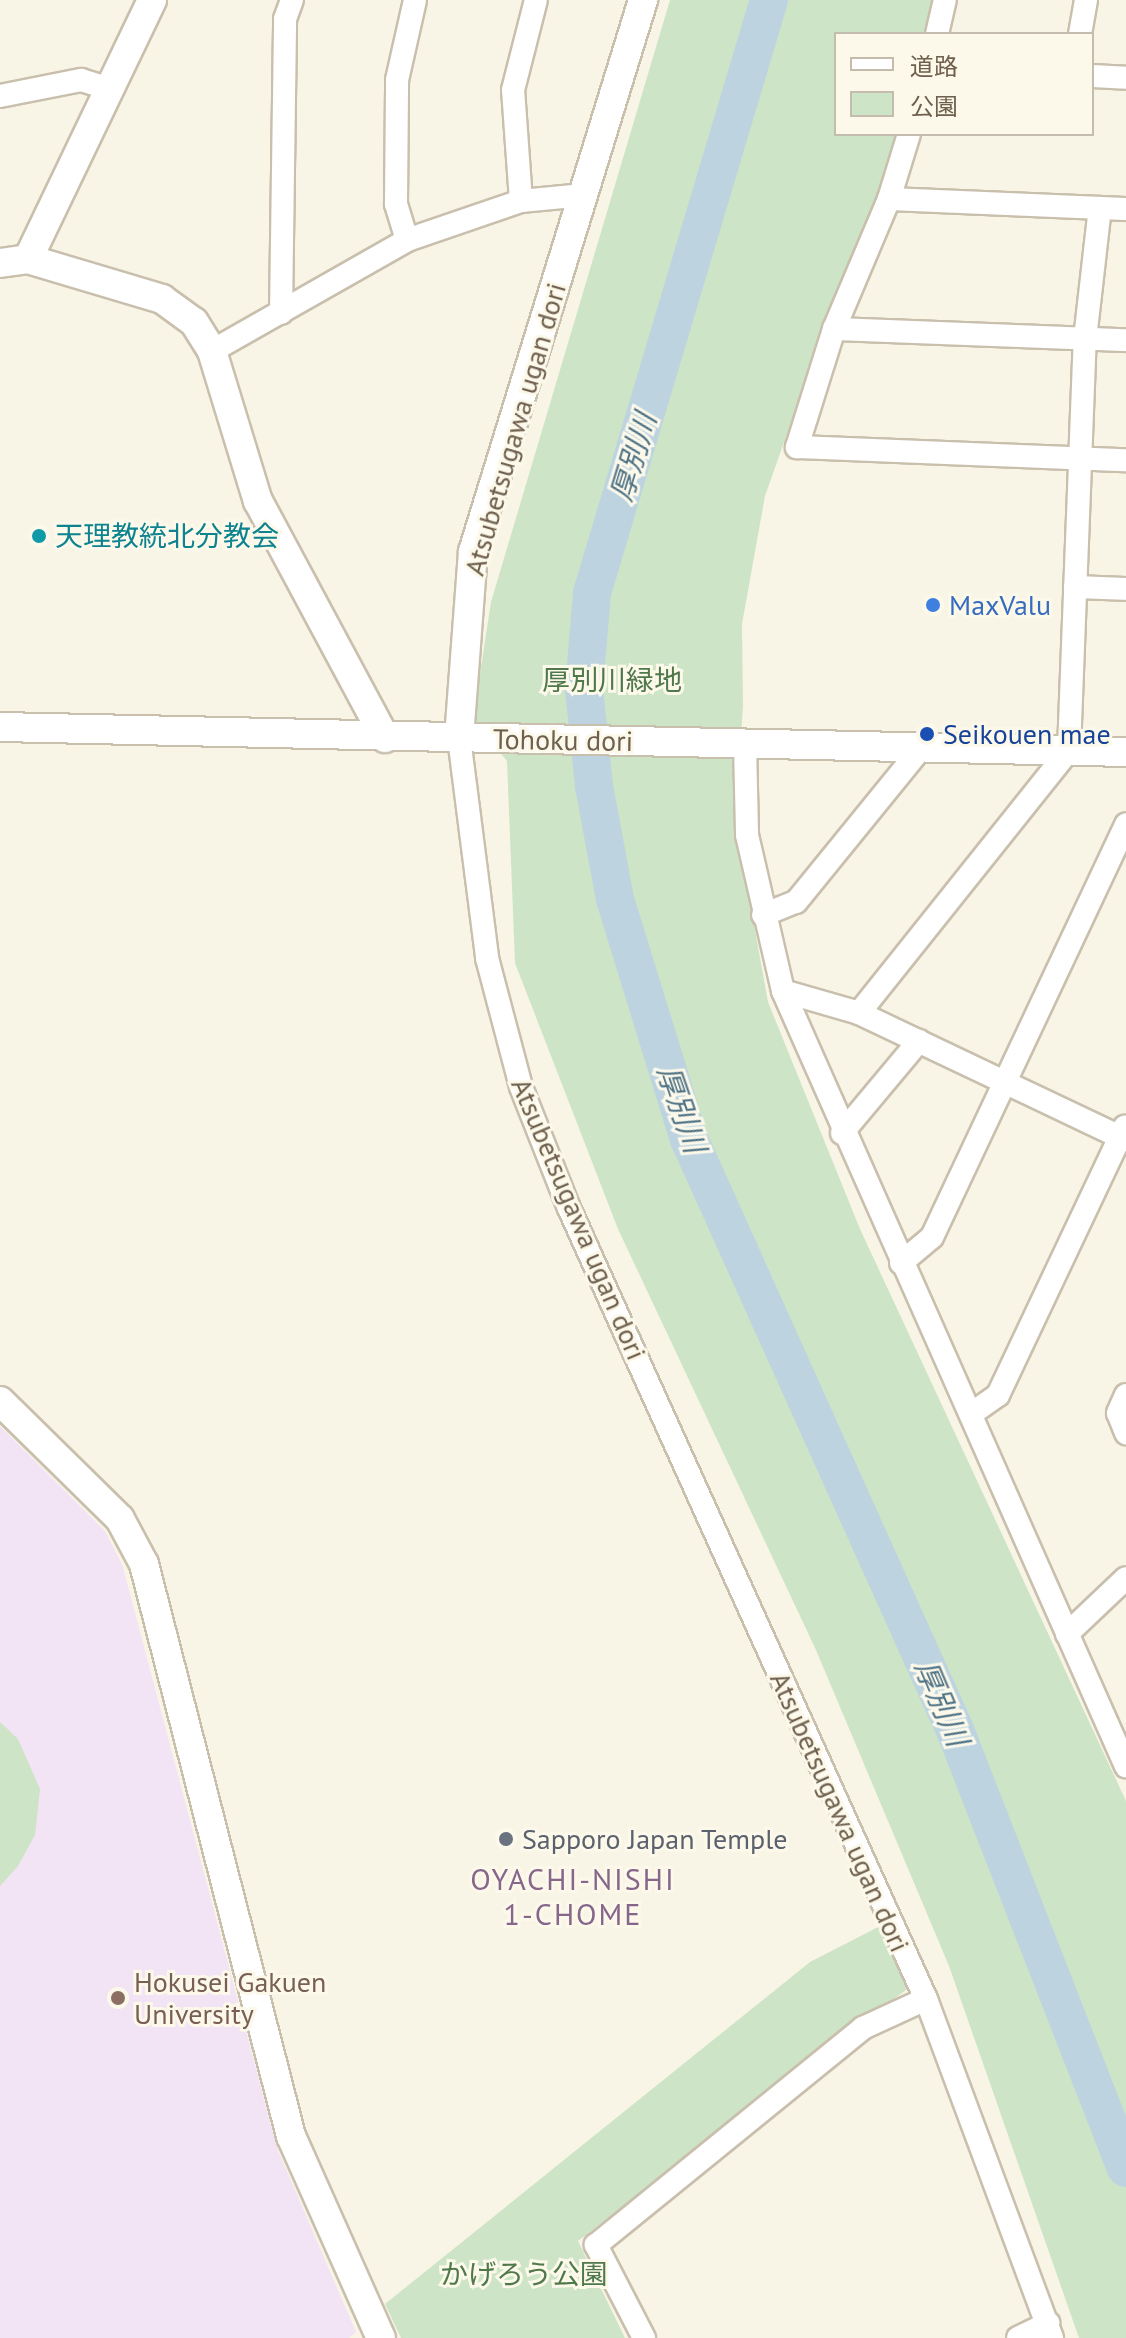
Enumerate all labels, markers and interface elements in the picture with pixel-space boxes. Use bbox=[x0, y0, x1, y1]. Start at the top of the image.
legend bbox=[834, 32, 1094, 136]
text: 道路 bbox=[910, 51, 958, 82]
text: 公園 bbox=[910, 91, 958, 122]
street label: Atsubetsugawa ugan dori bbox=[457, 279, 573, 579]
water label: 厚別川 bbox=[603, 409, 663, 505]
place label: 天理教統北分教会 bbox=[55, 519, 279, 553]
marker: 天理教統北分教会 bbox=[30, 527, 48, 545]
place label: MaxValu bbox=[949, 588, 1051, 622]
marker: MaxValu bbox=[924, 596, 942, 614]
park label: 厚別川緑地 bbox=[542, 663, 682, 697]
place label: Seikouen mae bbox=[943, 717, 1111, 751]
street label: Tohoku dori bbox=[493, 722, 633, 758]
marker: Seikouen mae bbox=[918, 725, 936, 743]
water label: 厚別川 bbox=[650, 1061, 714, 1157]
street label: Atsubetsugawa ugan dori bbox=[504, 1073, 654, 1365]
water label: 厚別川 bbox=[908, 1655, 976, 1751]
street label: Atsubetsugawa ugan dori bbox=[763, 1667, 917, 1957]
place label: Sapporo Japan Temple bbox=[522, 1822, 788, 1856]
marker: Sapporo Japan Temple bbox=[497, 1830, 515, 1848]
district label: OYACHI-NISHI 1-CHOME bbox=[470, 1861, 676, 1932]
place label: Hokusei Gakuen University bbox=[134, 1965, 326, 2031]
marker: Hokusei Gakuen University bbox=[109, 1989, 127, 2007]
park label: かげろう公園 bbox=[440, 2257, 608, 2291]

